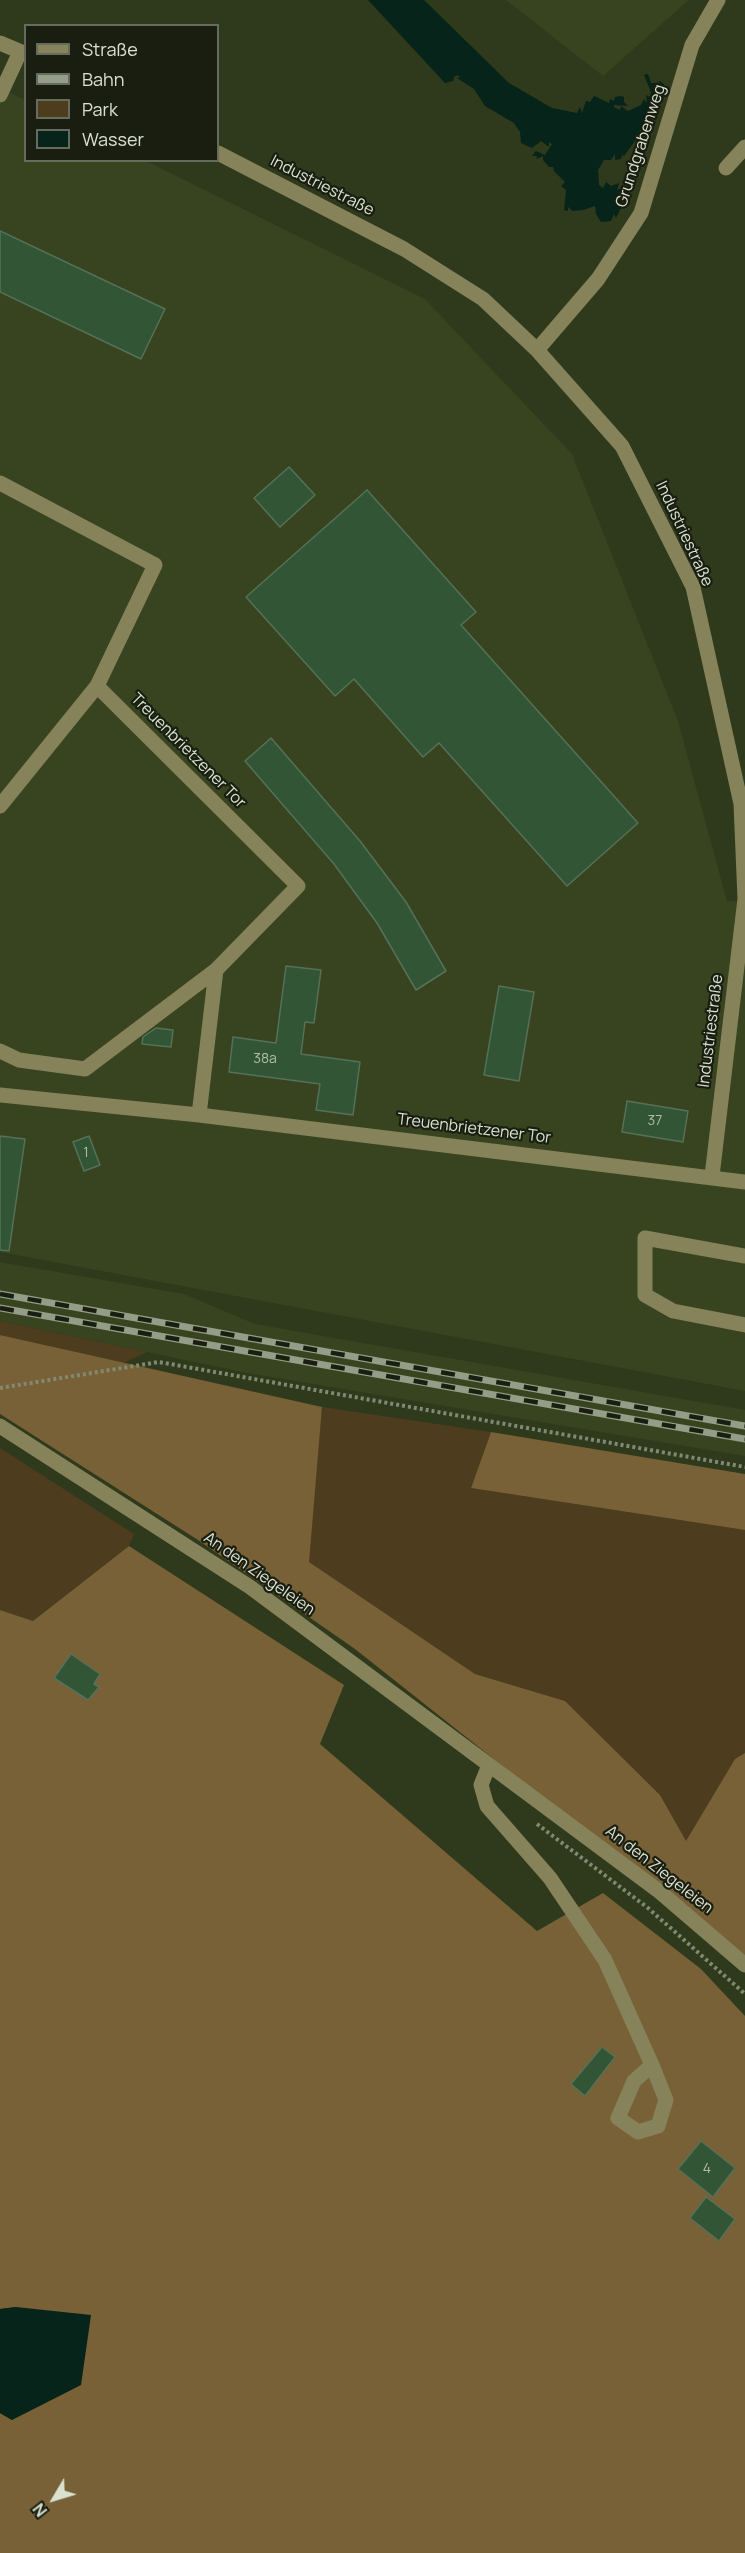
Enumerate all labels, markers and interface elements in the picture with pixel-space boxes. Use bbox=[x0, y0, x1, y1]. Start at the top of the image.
legend bbox=[24, 24, 219, 162]
text: Straße bbox=[82, 37, 138, 61]
text: Bahn bbox=[82, 67, 124, 91]
street label: Grundgrabenweg bbox=[612, 82, 670, 210]
text: Park bbox=[82, 97, 118, 121]
text: Wasser bbox=[82, 127, 144, 151]
street label: Industriestraße bbox=[267, 152, 377, 220]
street label: Industriestraße bbox=[651, 478, 717, 590]
street label: Treuenbrietzener Tor bbox=[126, 689, 250, 813]
street label: Industriestraße bbox=[695, 973, 727, 1089]
house number: 38a bbox=[253, 1051, 277, 1067]
street label: Treuenbrietzener Tor bbox=[396, 1110, 552, 1148]
house number: 37 bbox=[648, 1113, 662, 1129]
house number: 1 bbox=[83, 1145, 89, 1161]
street label: An den Ziegeleien bbox=[200, 1528, 318, 1620]
street label: An den Ziegeleien bbox=[601, 1822, 717, 1918]
house number: 4 bbox=[703, 2161, 711, 2177]
north arrow bbox=[24, 2469, 84, 2529]
text: N bbox=[28, 2499, 52, 2521]

